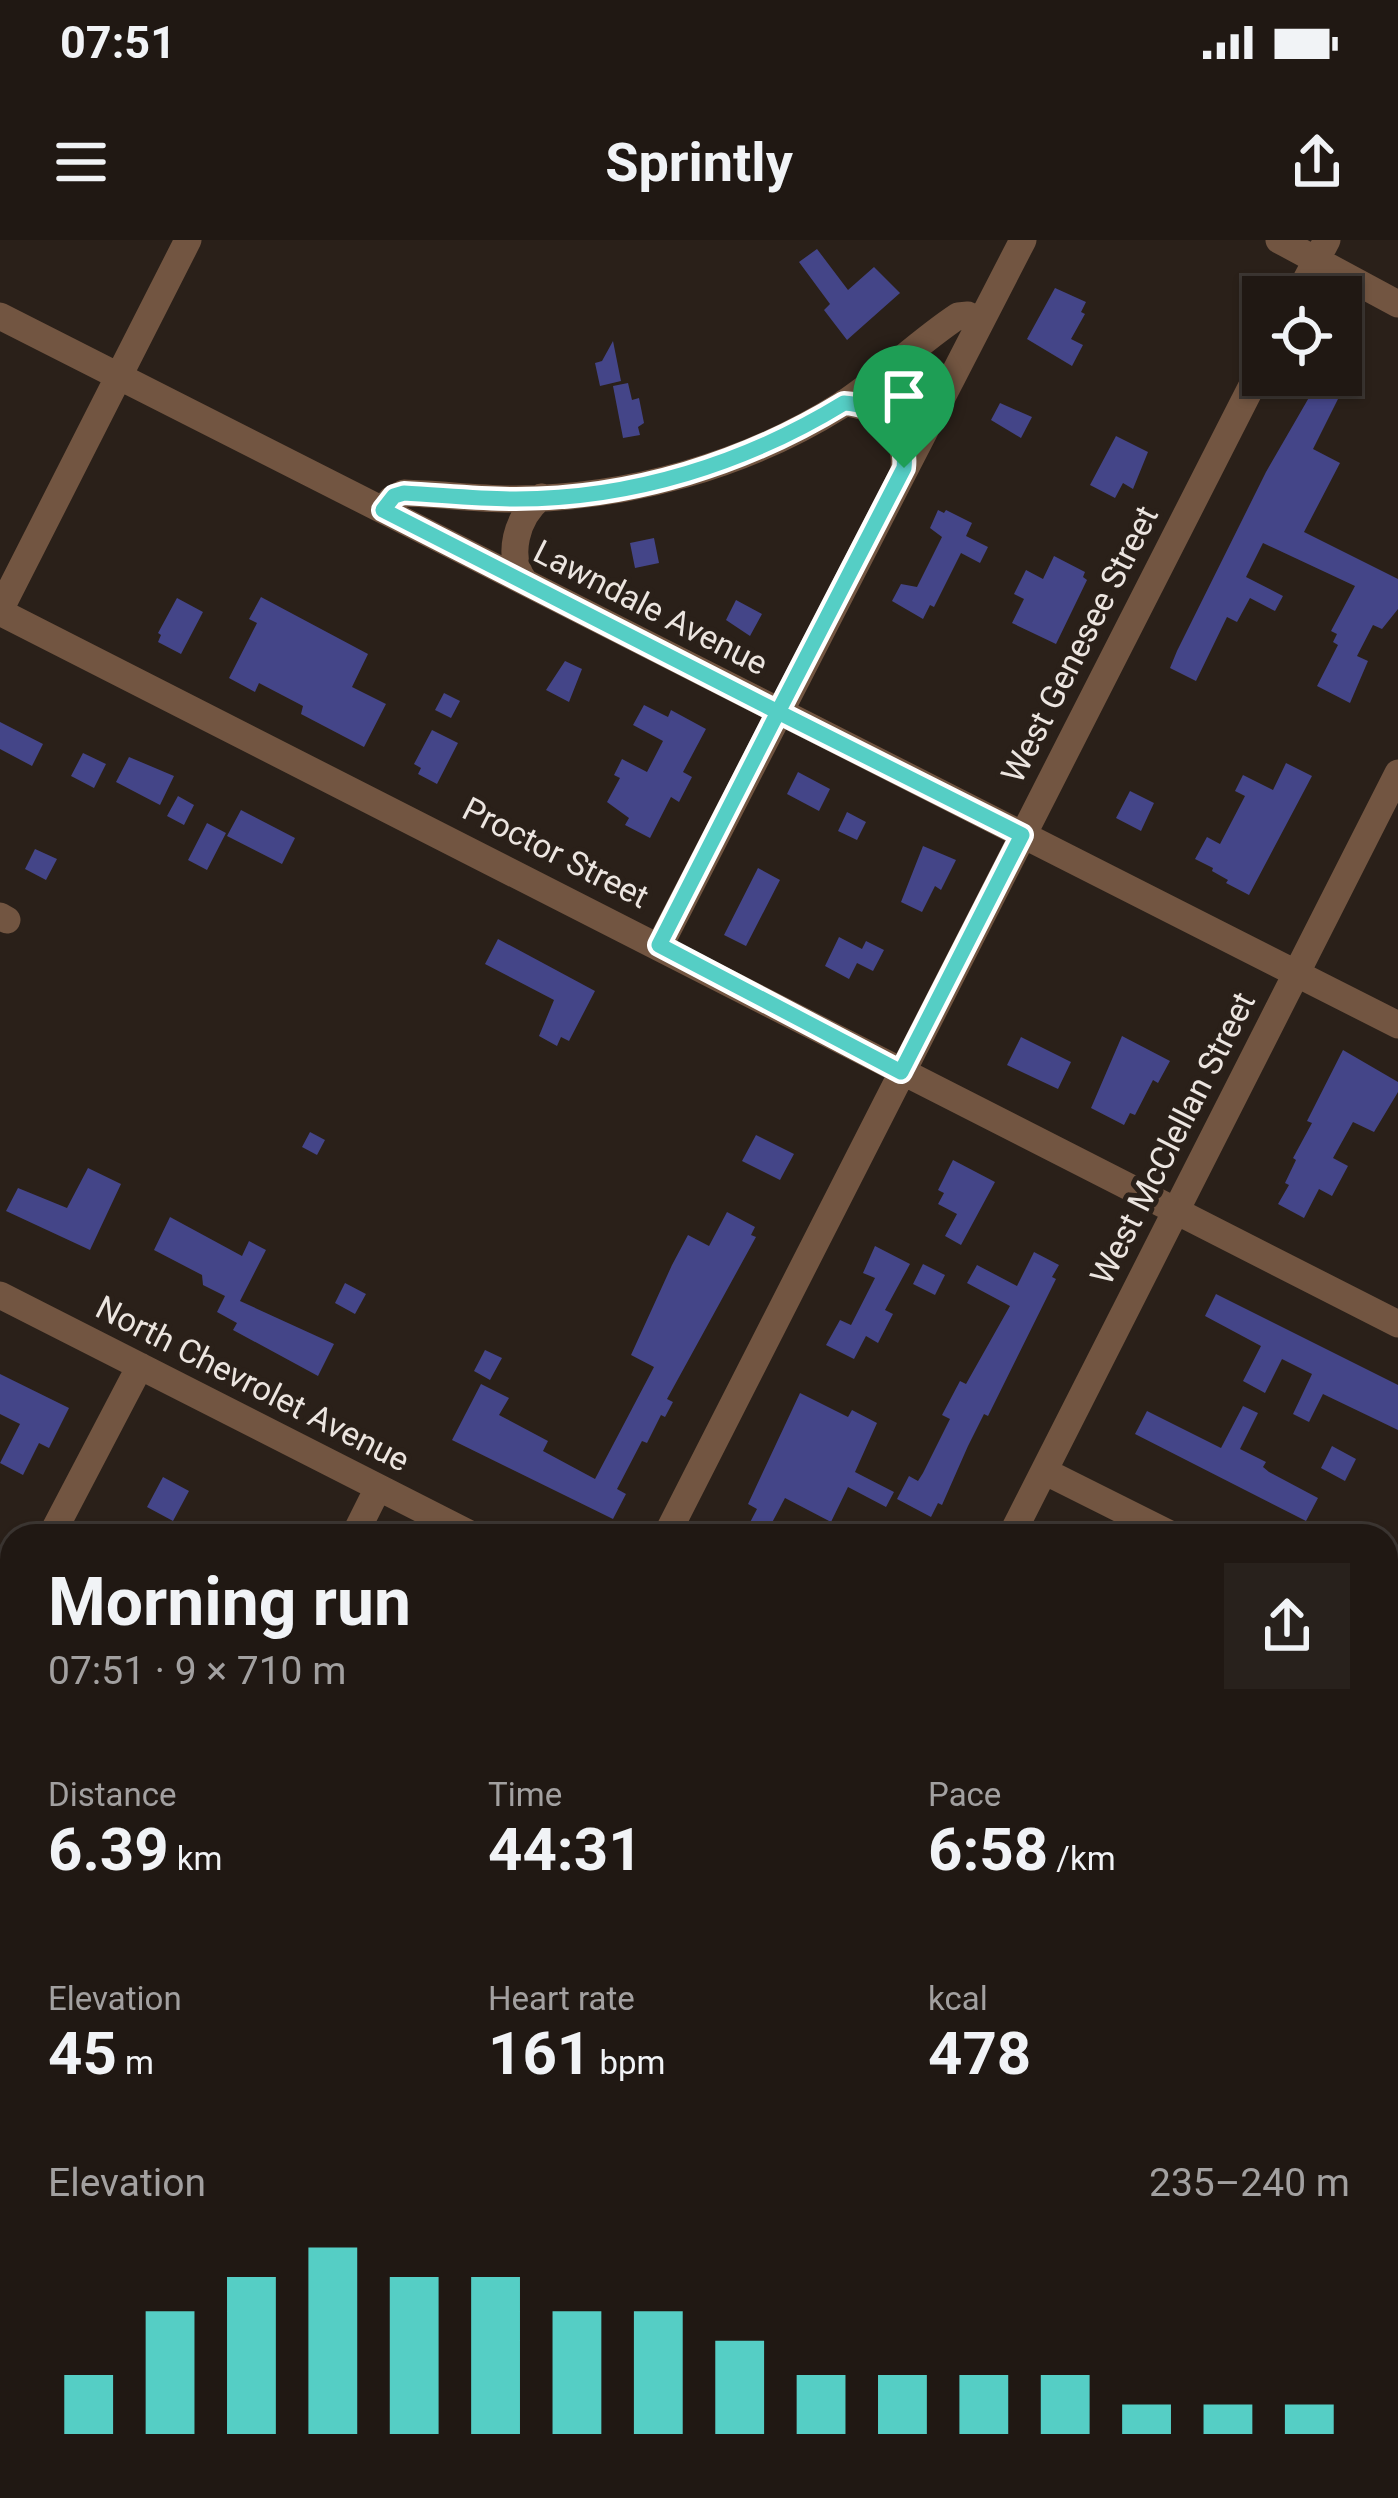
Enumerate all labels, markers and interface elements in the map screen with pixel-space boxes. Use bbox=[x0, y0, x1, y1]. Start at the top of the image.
text: 07:51 bbox=[60, 16, 176, 69]
icon: menu bbox=[48, 129, 114, 195]
icon: share bbox=[1284, 129, 1350, 195]
text: Sprintly bbox=[605, 131, 793, 194]
map controls bbox=[1242, 276, 1362, 396]
button: locate bbox=[1242, 276, 1362, 396]
pin bbox=[853, 345, 955, 468]
icon: arrive bbox=[871, 363, 937, 429]
street label: West Genesee Street bbox=[993, 499, 1166, 789]
street label: Lawndale Avenue bbox=[527, 532, 774, 683]
street label: Proctor Street bbox=[456, 789, 655, 916]
street label: West McClellan Street bbox=[1082, 986, 1263, 1291]
street label: North Chevrolet Avenue bbox=[90, 1287, 416, 1479]
button: share bbox=[1224, 1563, 1350, 1689]
text: Morning run bbox=[48, 1564, 411, 1641]
text: 07:51 · 9 × 710 m bbox=[48, 1648, 346, 1694]
text: Distance bbox=[48, 1775, 176, 1814]
text: Time bbox=[488, 1775, 562, 1814]
text: Pace bbox=[928, 1775, 1001, 1814]
text: 6.39 bbox=[48, 1814, 169, 1885]
text: 44:31 bbox=[488, 1814, 643, 1885]
text: 6:58 bbox=[928, 1814, 1048, 1885]
text: km bbox=[169, 1839, 223, 1878]
text: /km bbox=[1048, 1839, 1116, 1878]
text: Elevation bbox=[48, 1979, 182, 2018]
text: Heart rate bbox=[488, 1979, 635, 2018]
text: kcal bbox=[928, 1979, 988, 2018]
text: 45 bbox=[48, 2018, 117, 2089]
text: 161 bbox=[488, 2018, 591, 2089]
text: 478 bbox=[928, 2018, 1031, 2089]
text: m bbox=[117, 2043, 154, 2082]
text: bpm bbox=[591, 2043, 665, 2082]
text: Elevation bbox=[48, 2160, 206, 2206]
text: 235–240 m bbox=[1149, 2160, 1350, 2206]

